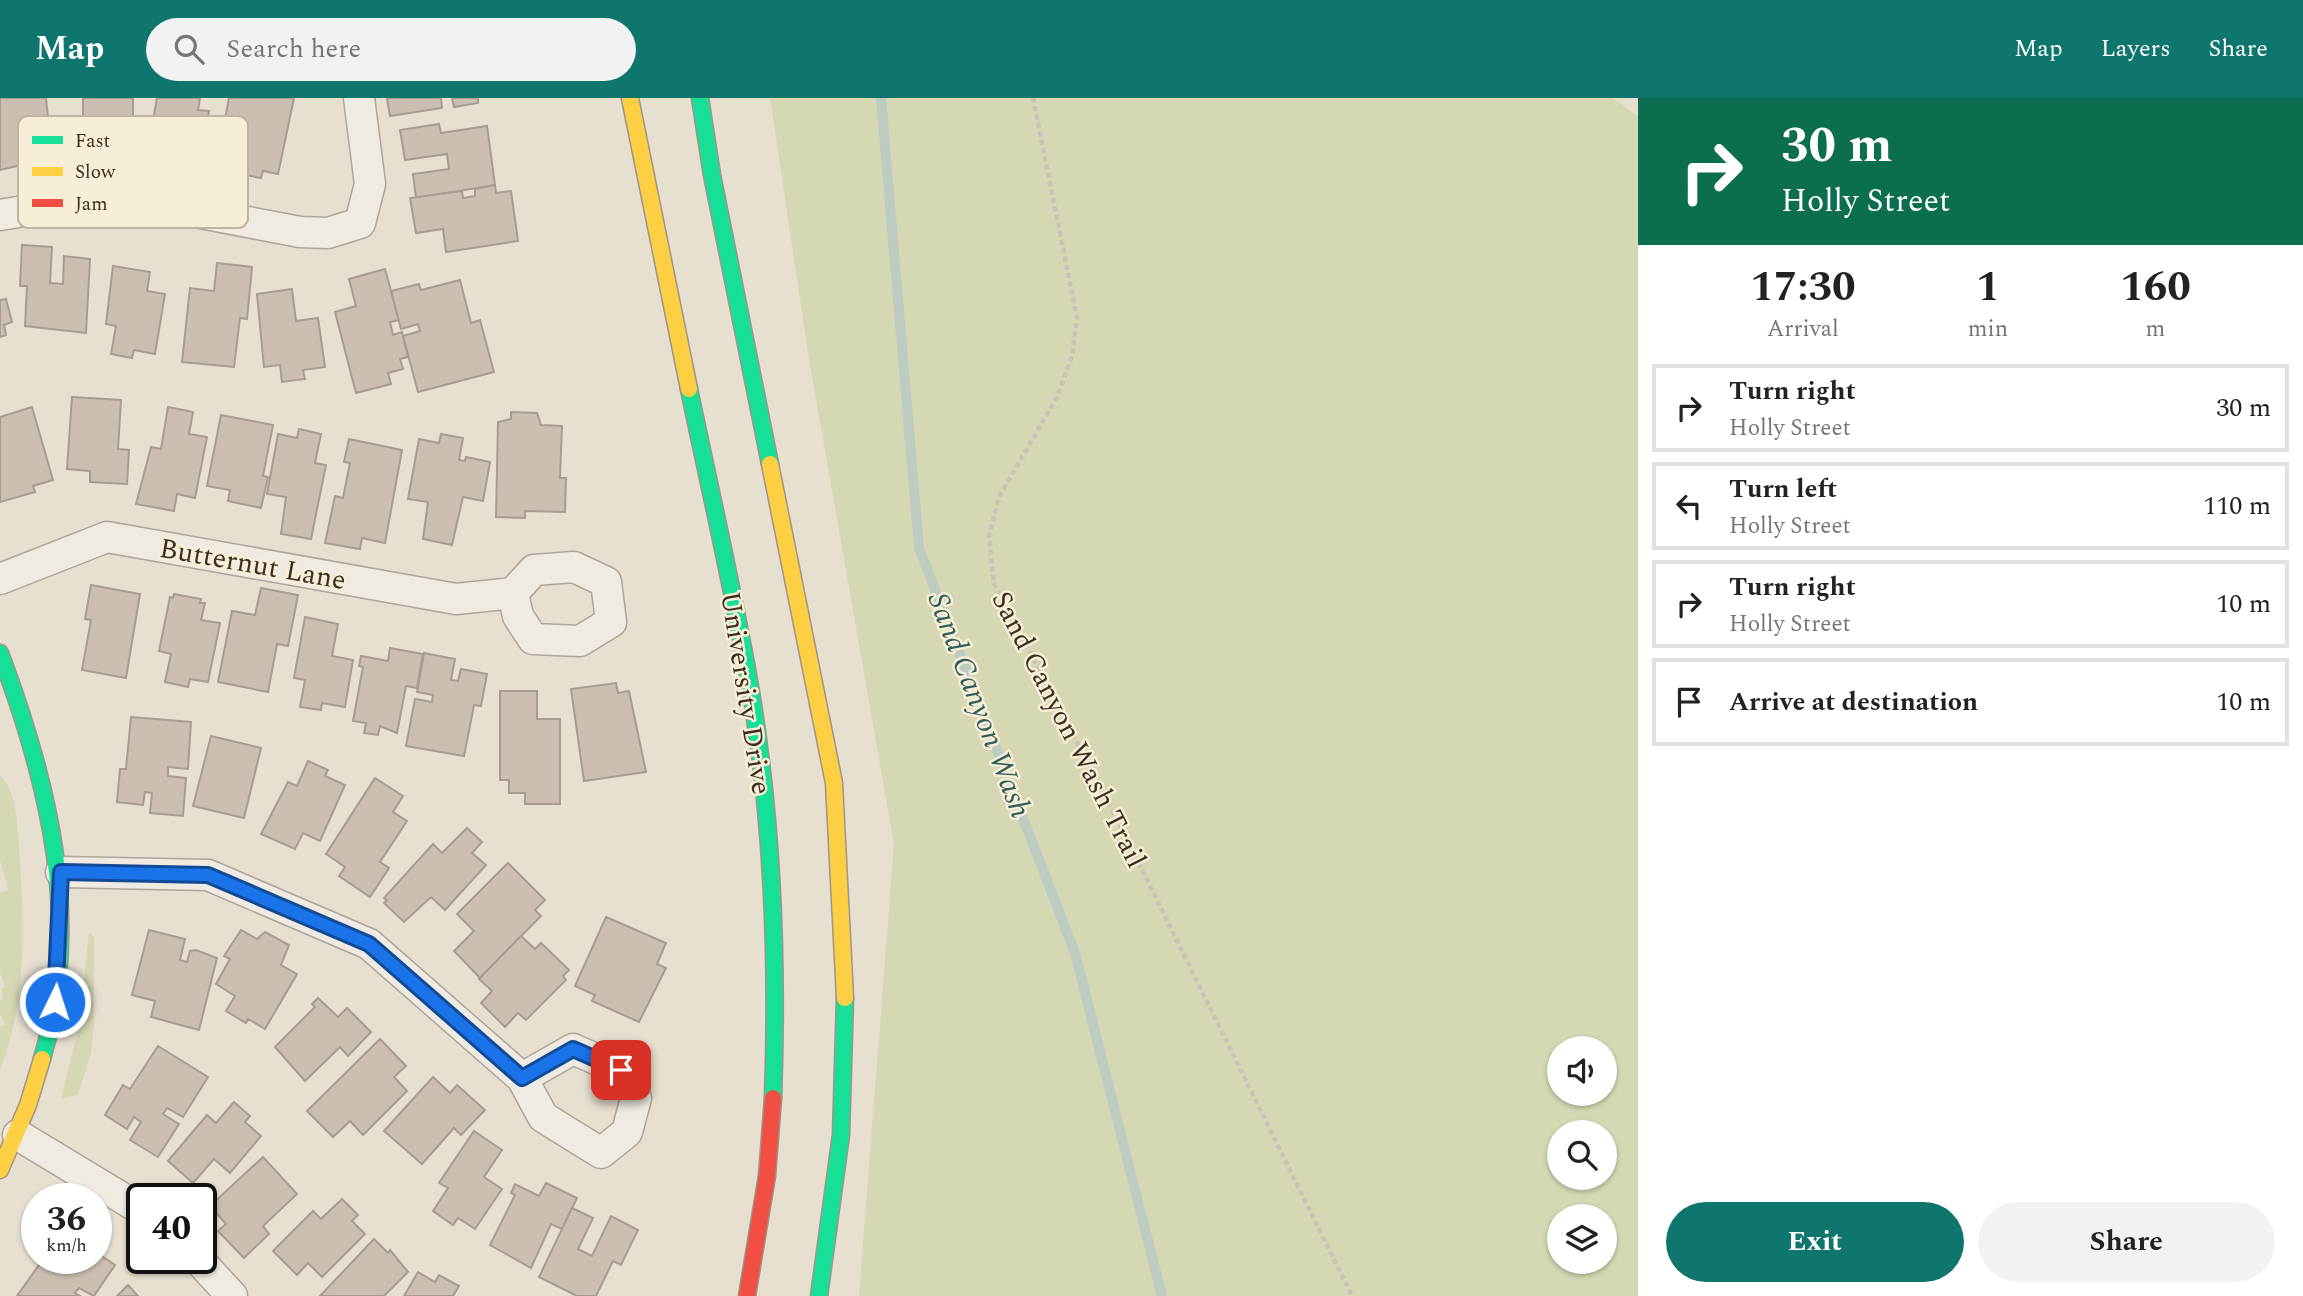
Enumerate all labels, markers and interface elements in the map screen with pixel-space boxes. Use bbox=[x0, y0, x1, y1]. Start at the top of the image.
search box bbox=[146, 18, 636, 81]
text: Map bbox=[35, 24, 104, 74]
text: Search here bbox=[226, 29, 361, 69]
icon: search bbox=[170, 30, 208, 68]
text: Map bbox=[2014, 31, 2063, 67]
text: Layers bbox=[2101, 31, 2171, 67]
text: Share bbox=[2209, 31, 2268, 67]
text: 30 m bbox=[1781, 109, 1892, 184]
legend bbox=[18, 116, 248, 228]
icon: right bbox=[1666, 126, 1757, 217]
text: Fast bbox=[75, 127, 111, 156]
text: Slow bbox=[75, 158, 116, 187]
text: Holly Street bbox=[1781, 177, 1950, 226]
text: Jam bbox=[75, 190, 107, 219]
text: 17:30 bbox=[1750, 256, 1856, 319]
text: 1 bbox=[1976, 256, 2000, 319]
text: 160 bbox=[2120, 256, 2191, 319]
text: Arrival bbox=[1767, 312, 1839, 347]
text: min bbox=[1968, 312, 2008, 347]
text: m bbox=[2146, 312, 2165, 347]
text: Turn right bbox=[1729, 371, 1856, 411]
text: 30 m bbox=[2216, 388, 2271, 428]
icon: right bbox=[1670, 389, 1708, 427]
text: Holly Street bbox=[1729, 411, 1851, 446]
text: Turn left bbox=[1729, 469, 1837, 509]
text: 110 m bbox=[2203, 486, 2271, 526]
icon: left bbox=[1670, 487, 1708, 525]
text: Holly Street bbox=[1729, 509, 1851, 544]
street label: Butternut Lane bbox=[156, 527, 349, 602]
text: Turn right bbox=[1729, 567, 1856, 607]
street label: Sand Canyon Wash Trail bbox=[980, 584, 1157, 876]
text: 10 m bbox=[2216, 584, 2271, 624]
icon: right bbox=[1670, 585, 1708, 623]
water label: Sand Canyon Wash bbox=[915, 586, 1043, 825]
street label: University Drive bbox=[708, 589, 783, 798]
text: Holly Street bbox=[1729, 607, 1851, 642]
text: Arrive at destination bbox=[1729, 682, 1978, 722]
text: 10 m bbox=[2216, 682, 2271, 722]
icon: arrive bbox=[1670, 683, 1708, 721]
position arrow bbox=[18, 965, 92, 1039]
map controls bbox=[1547, 1036, 1617, 1274]
button: sound bbox=[1547, 1036, 1617, 1106]
pin bbox=[591, 1040, 651, 1100]
icon: arrive bbox=[602, 1051, 640, 1089]
button: search bbox=[1547, 1120, 1617, 1190]
speed limit sign: 40 bbox=[126, 1183, 217, 1274]
text: 36 bbox=[47, 1193, 86, 1246]
button: Exit bbox=[1666, 1202, 1964, 1282]
button: Share bbox=[1978, 1202, 2275, 1282]
button: layers bbox=[1547, 1204, 1617, 1274]
text: km/h bbox=[46, 1232, 87, 1259]

